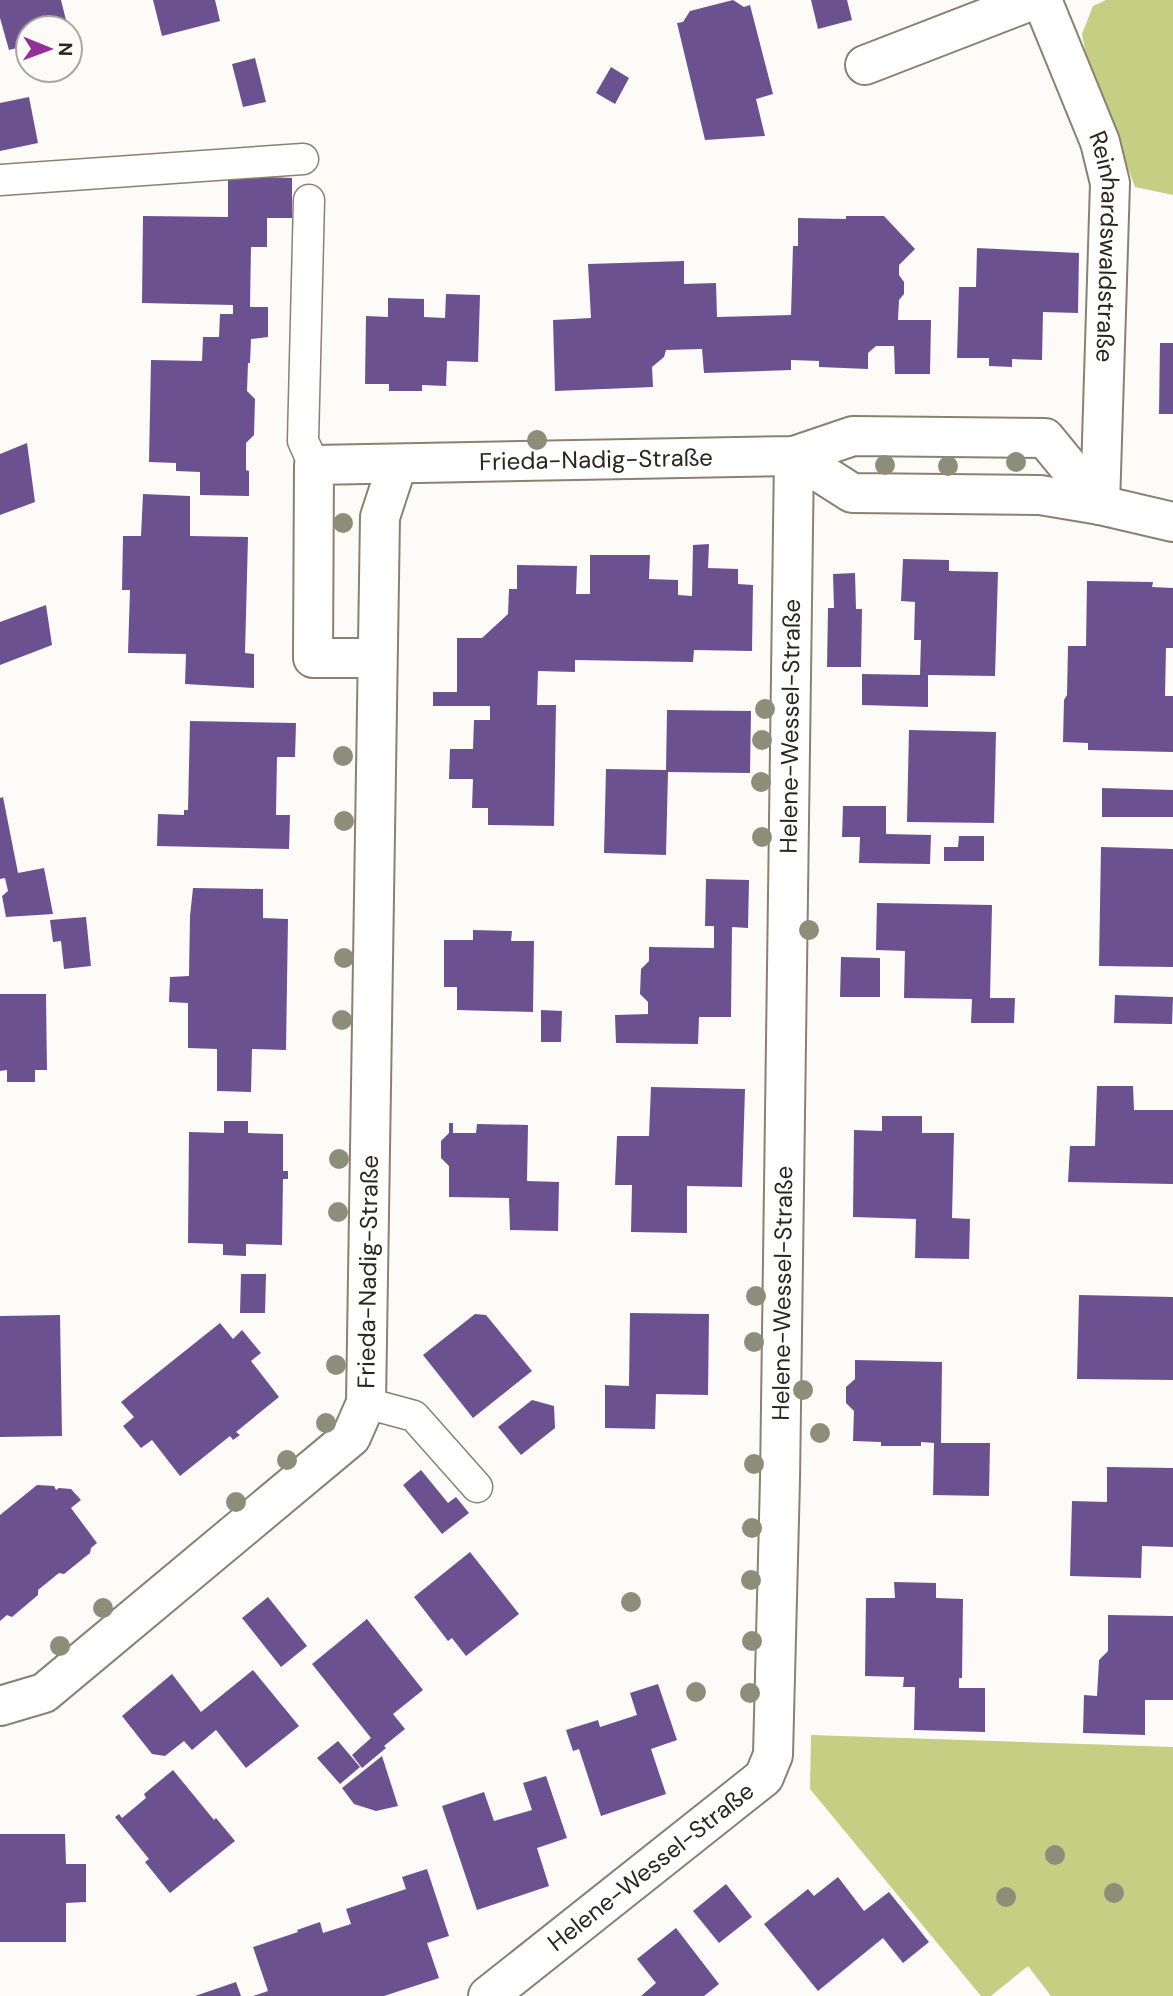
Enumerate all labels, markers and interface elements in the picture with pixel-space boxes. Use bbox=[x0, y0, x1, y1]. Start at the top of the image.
north arrow bbox=[14, 14, 84, 84]
text: N bbox=[53, 42, 78, 56]
street label: Reinhardswaldstraße bbox=[1082, 126, 1126, 363]
street label: Frieda-Nadig-Straße bbox=[479, 442, 713, 477]
street label: Helene-Wessel-Straße bbox=[773, 599, 807, 854]
street label: Frieda-Nadig-Straße bbox=[350, 1155, 385, 1389]
street label: Helene-Wessel-Straße bbox=[765, 1166, 799, 1421]
street label: Helene-Wessel-Straße bbox=[541, 1775, 760, 1958]

